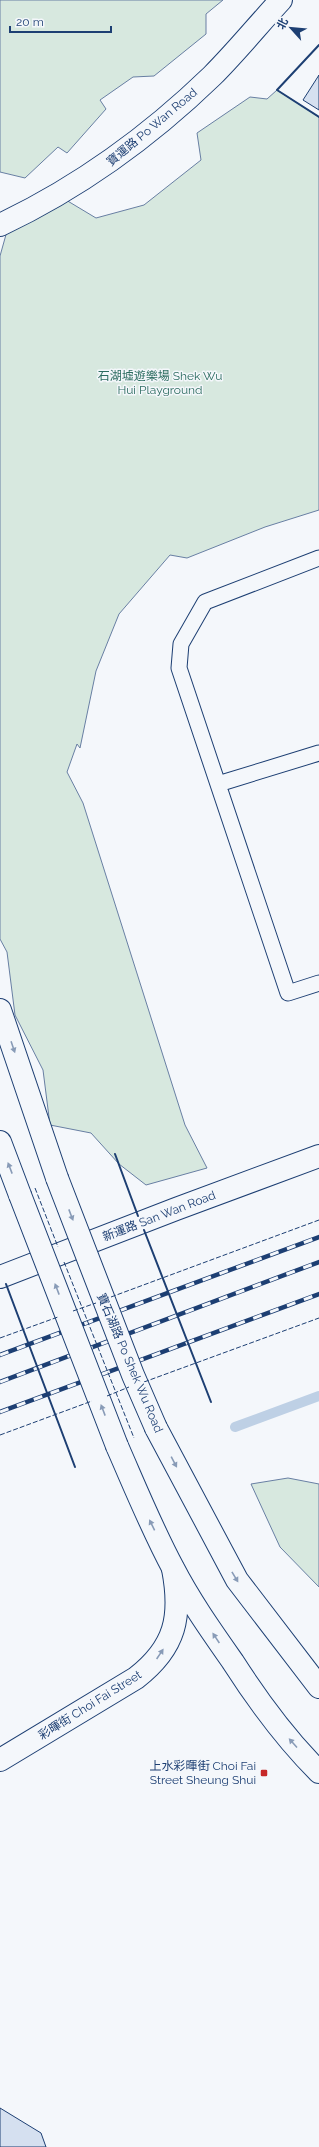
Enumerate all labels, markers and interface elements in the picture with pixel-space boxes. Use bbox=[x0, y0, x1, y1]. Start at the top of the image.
scale bar bbox=[10, 8, 111, 34]
north arrow bbox=[271, 8, 311, 48]
text: 20 m bbox=[16, 15, 44, 29]
text: 北 bbox=[274, 16, 291, 32]
street label: 寶運路 Po Wan Road bbox=[104, 85, 200, 169]
park label: 石湖墟遊樂場 Shek Wu Hui Playground bbox=[98, 369, 222, 397]
one-way arrow bbox=[10, 1041, 16, 1053]
one-way arrow bbox=[7, 1162, 13, 1174]
street label: 新運路 San Wan Road bbox=[101, 1188, 217, 1244]
one-way arrow bbox=[69, 1209, 75, 1221]
one-way arrow bbox=[53, 1282, 59, 1294]
street label: 寶石湖路 Po Shek Wu Road bbox=[94, 1291, 166, 1435]
one-way arrow bbox=[100, 1404, 106, 1416]
one-way arrow bbox=[171, 1456, 178, 1468]
one-way arrow bbox=[149, 1519, 155, 1531]
one-way arrow bbox=[232, 1571, 239, 1583]
one-way arrow bbox=[212, 1633, 220, 1643]
one-way arrow bbox=[156, 1648, 164, 1659]
street label: 彩暉街 Choi Fai Street bbox=[36, 1668, 144, 1742]
one-way arrow bbox=[289, 1738, 298, 1747]
place label: 上水彩暉街 Choi Fai Street Sheung Shui bbox=[149, 1759, 256, 1787]
marker: 上水彩暉街 Choi Fai Street Sheung Shui bbox=[259, 1768, 269, 1778]

